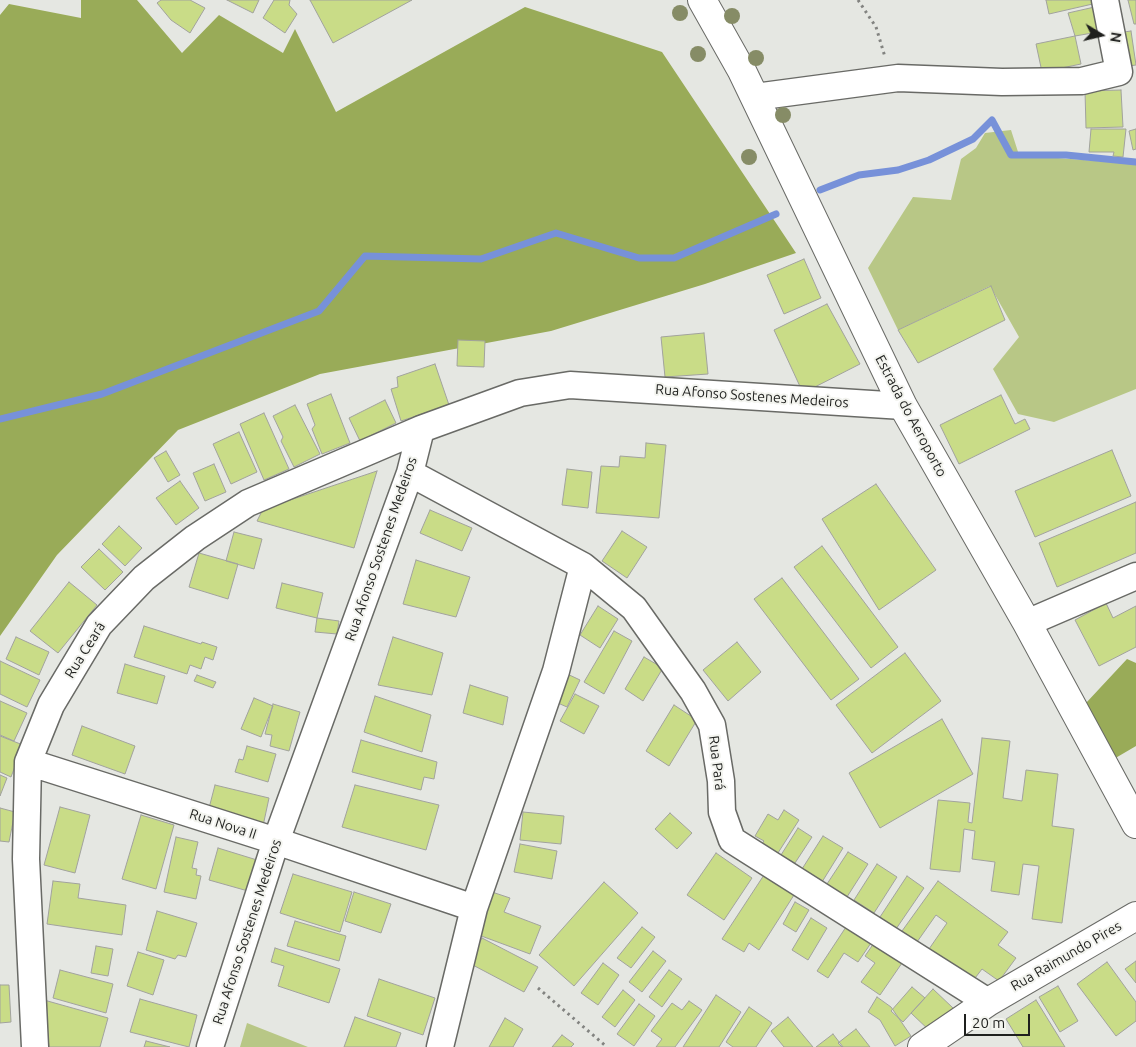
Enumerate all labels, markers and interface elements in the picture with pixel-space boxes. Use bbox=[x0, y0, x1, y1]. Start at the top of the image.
north arrow bbox=[1076, 10, 1126, 60]
text: N bbox=[1107, 31, 1125, 44]
street label: Estrada do Aeroporto bbox=[872, 352, 950, 480]
street label: Rua Afonso Sostenes Medeiros bbox=[655, 381, 849, 411]
street label: Rua Afonso Sostenes Medeiros bbox=[342, 455, 420, 643]
street label: Rua Ceará bbox=[61, 619, 109, 681]
street label: Rua Pará bbox=[705, 735, 729, 791]
street label: Rua Nova II bbox=[187, 805, 259, 843]
street label: Rua Afonso Sostenes Medeiros bbox=[209, 837, 285, 1027]
street label: Rua Raimundo Pires bbox=[1008, 917, 1124, 995]
scale bar bbox=[966, 1004, 1032, 1036]
text: 20 m bbox=[972, 1014, 1005, 1031]

